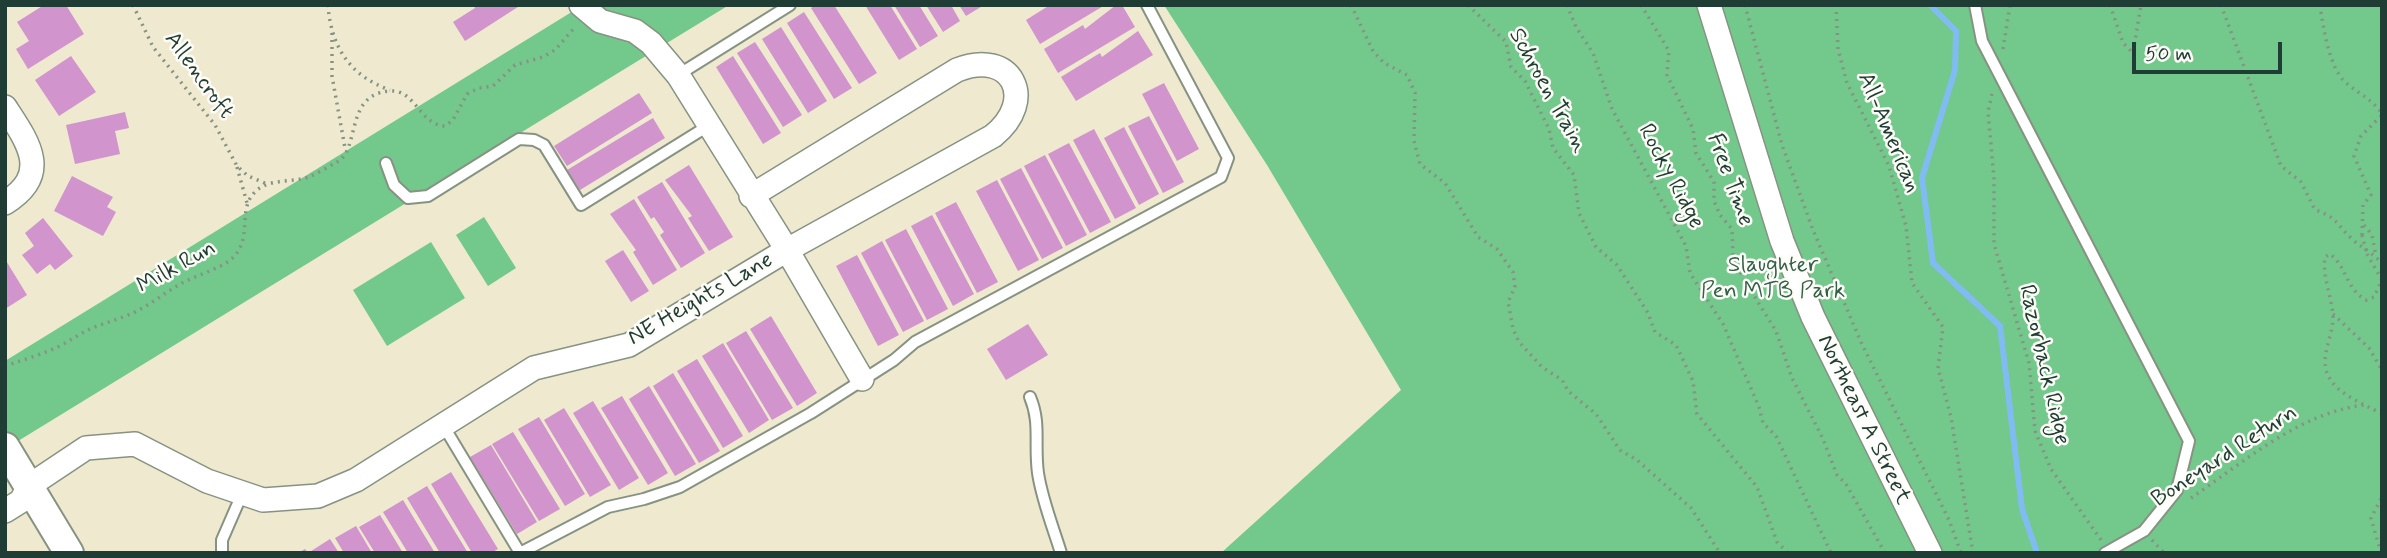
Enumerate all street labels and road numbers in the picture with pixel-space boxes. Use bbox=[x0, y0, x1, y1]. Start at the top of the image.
street label: Schroen Train bbox=[1502, 24, 1592, 158]
street label: Allencroft bbox=[157, 27, 239, 125]
street label: All-American bbox=[1850, 69, 1926, 197]
street label: Rocky Ridge bbox=[1631, 120, 1709, 234]
street label: Free Time bbox=[1700, 130, 1758, 230]
street label: Milk Run bbox=[133, 235, 221, 301]
street label: NE Heights Lane bbox=[623, 247, 779, 353]
street label: Razorback Ridge bbox=[2011, 282, 2075, 448]
street label: Northeast A Street bbox=[1810, 331, 1916, 509]
street label: Boneyard Return bbox=[2147, 400, 2303, 514]

